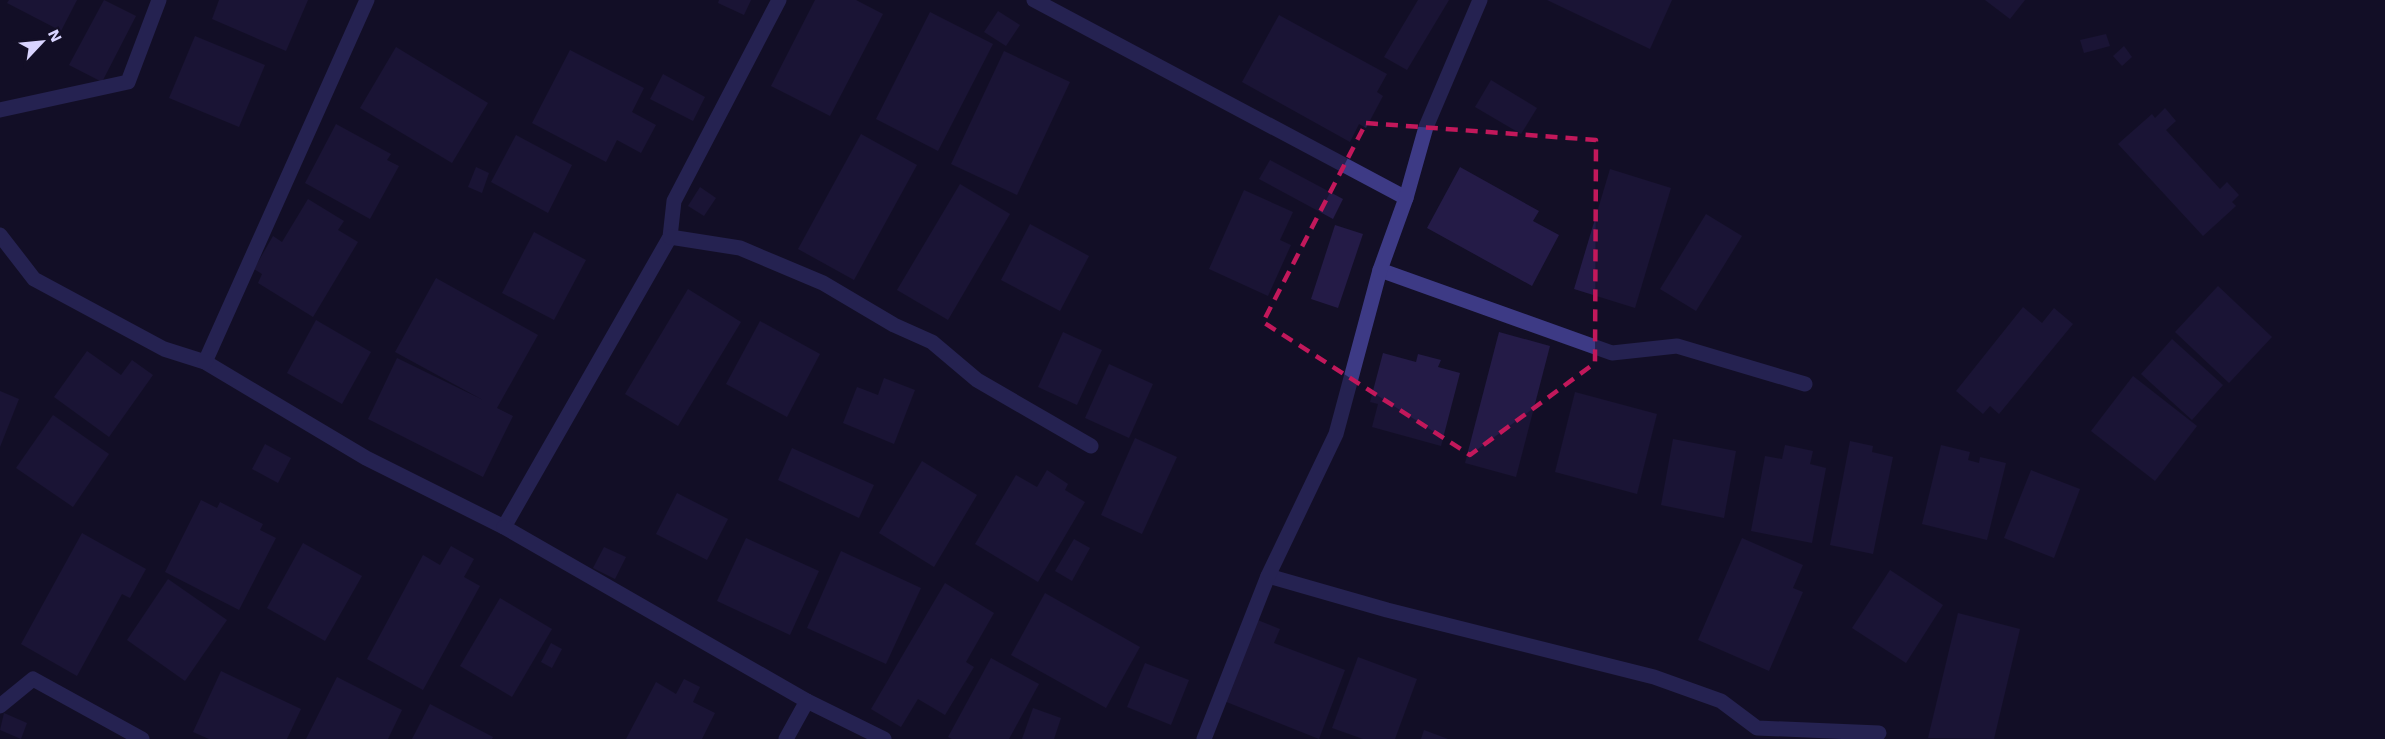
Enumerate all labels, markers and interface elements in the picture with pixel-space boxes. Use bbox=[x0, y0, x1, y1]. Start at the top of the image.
north arrow bbox=[12, 12, 72, 72]
text: N bbox=[44, 26, 66, 45]

